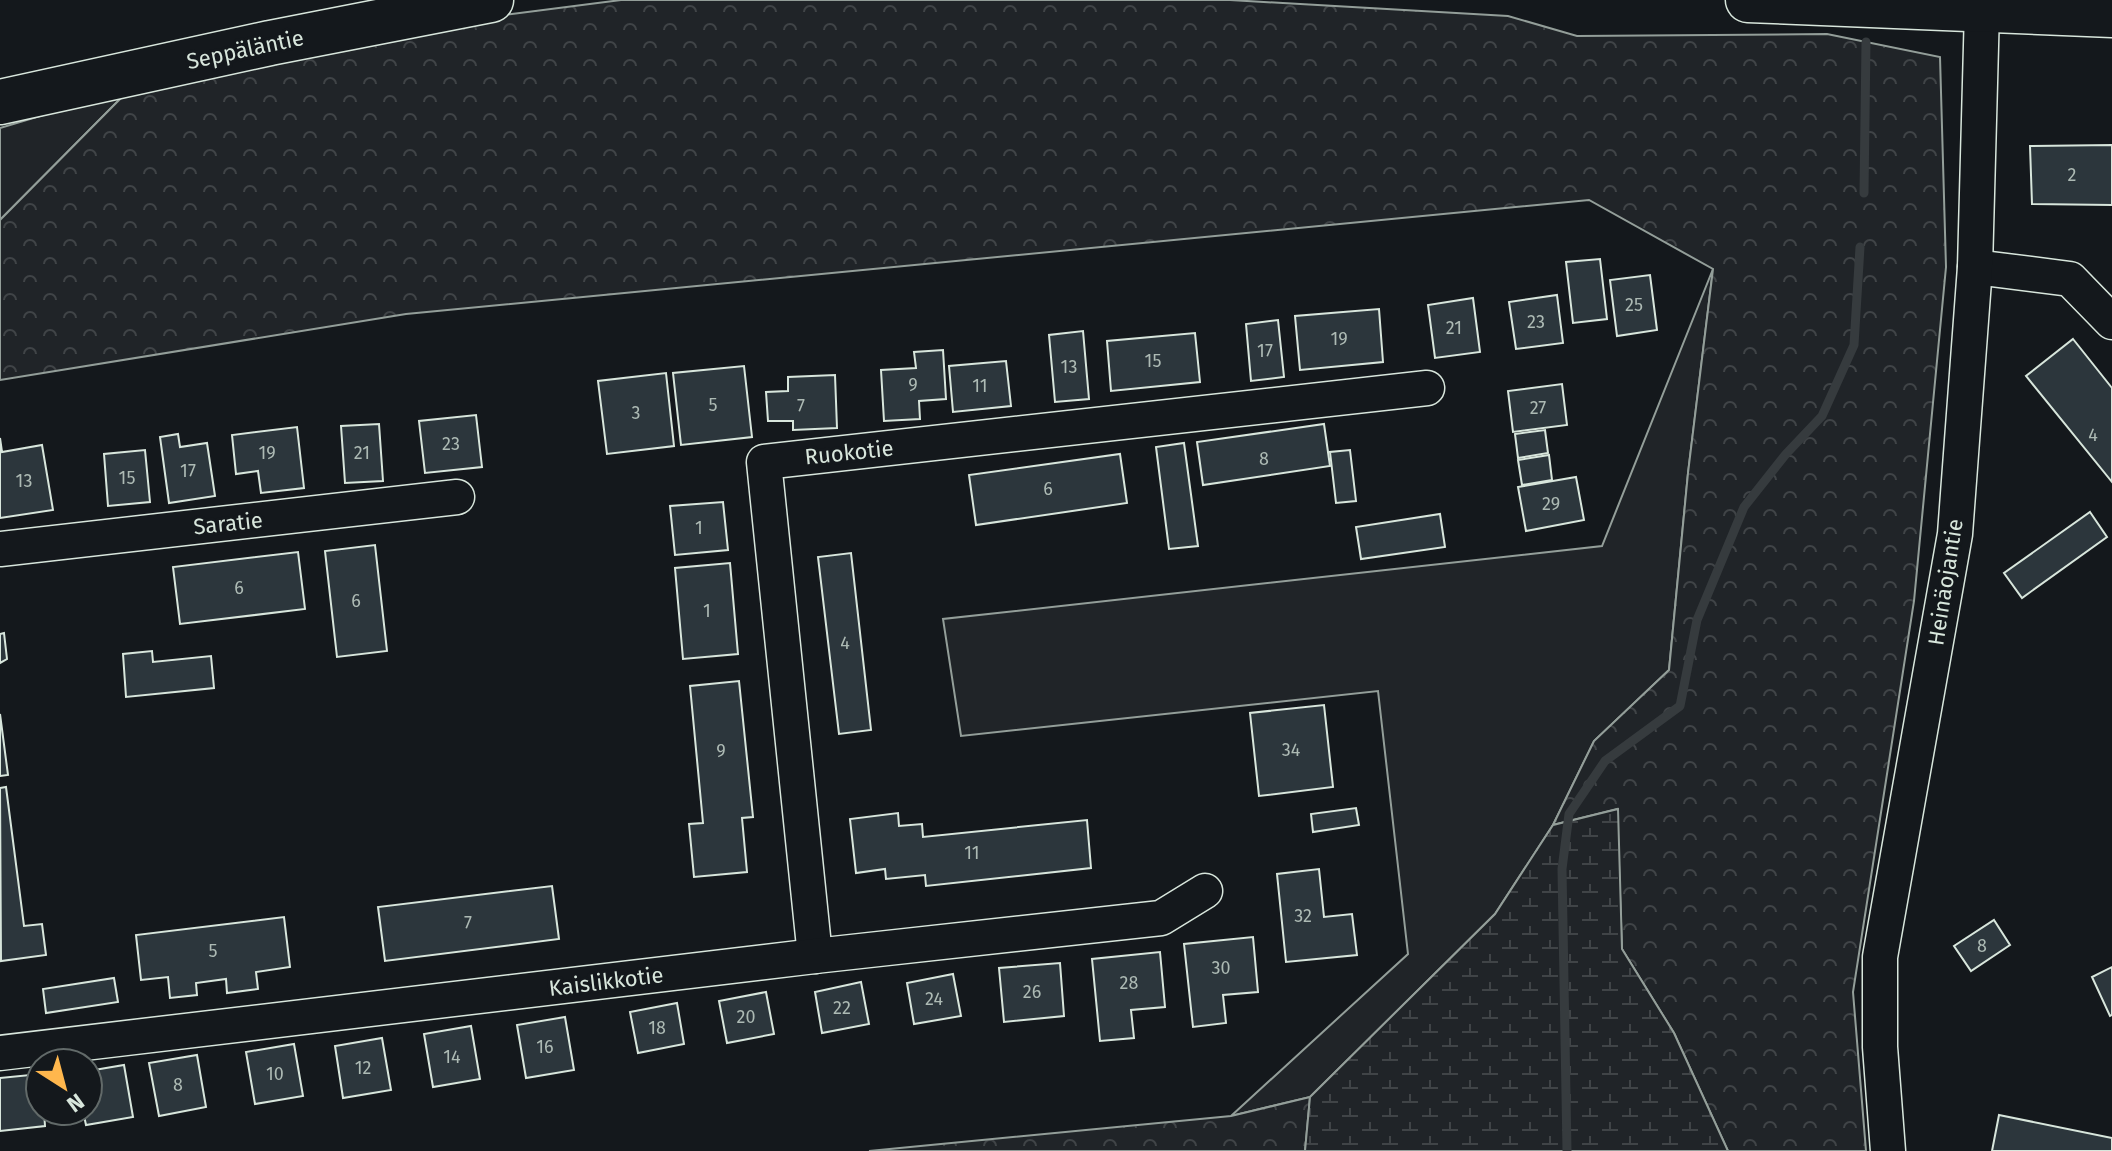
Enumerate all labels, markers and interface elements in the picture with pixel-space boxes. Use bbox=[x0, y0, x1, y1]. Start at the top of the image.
street label: Seppäläntie bbox=[184, 24, 306, 75]
house number: 2 bbox=[2068, 164, 2077, 186]
house number: 25 bbox=[1625, 294, 1643, 316]
house number: 23 bbox=[1527, 311, 1545, 333]
house number: 21 bbox=[1446, 317, 1462, 339]
house number: 19 bbox=[1330, 328, 1348, 350]
house number: 17 bbox=[1257, 340, 1273, 362]
house number: 15 bbox=[1145, 350, 1161, 372]
house number: 13 bbox=[1061, 356, 1077, 378]
house number: 9 bbox=[908, 374, 918, 396]
house number: 11 bbox=[972, 375, 988, 397]
house number: 5 bbox=[708, 394, 718, 416]
house number: 7 bbox=[797, 395, 805, 417]
house number: 27 bbox=[1530, 397, 1546, 419]
house number: 3 bbox=[632, 402, 640, 424]
house number: 4 bbox=[2088, 424, 2098, 446]
house number: 23 bbox=[442, 433, 460, 455]
street label: Ruokotie bbox=[803, 434, 895, 471]
house number: 19 bbox=[258, 442, 276, 464]
house number: 21 bbox=[354, 442, 370, 464]
house number: 8 bbox=[1259, 448, 1269, 470]
house number: 17 bbox=[180, 460, 196, 482]
house number: 15 bbox=[119, 467, 135, 489]
house number: 13 bbox=[16, 470, 32, 492]
house number: 6 bbox=[1043, 478, 1053, 500]
house number: 29 bbox=[1542, 493, 1560, 515]
street label: Saratie bbox=[192, 506, 264, 541]
house number: 1 bbox=[695, 517, 703, 539]
street label: Heinäojantie bbox=[1922, 517, 1969, 647]
house number: 6 bbox=[234, 577, 244, 599]
house number: 6 bbox=[351, 590, 361, 612]
house number: 1 bbox=[703, 600, 711, 622]
house number: 4 bbox=[840, 632, 850, 654]
house number: 34 bbox=[1282, 739, 1301, 761]
house number: 9 bbox=[716, 740, 726, 762]
house number: 11 bbox=[964, 842, 980, 864]
house number: 32 bbox=[1294, 905, 1312, 927]
house number: 7 bbox=[464, 912, 472, 934]
house number: 8 bbox=[1977, 935, 1987, 957]
house number: 5 bbox=[208, 940, 218, 962]
house number: 30 bbox=[1211, 957, 1231, 979]
street label: Kaislikkotie bbox=[547, 961, 665, 1002]
house number: 28 bbox=[1120, 972, 1138, 994]
house number: 26 bbox=[1023, 981, 1041, 1003]
house number: 24 bbox=[925, 988, 943, 1010]
house number: 22 bbox=[833, 997, 851, 1019]
house number: 20 bbox=[737, 1006, 755, 1028]
house number: 18 bbox=[648, 1017, 666, 1039]
house number: 16 bbox=[536, 1036, 554, 1058]
house number: 14 bbox=[443, 1046, 461, 1068]
north arrow bbox=[24, 1047, 104, 1127]
house number: 12 bbox=[355, 1057, 371, 1079]
house number: 10 bbox=[266, 1063, 284, 1085]
house number: 8 bbox=[173, 1074, 183, 1096]
text: N bbox=[62, 1088, 89, 1118]

